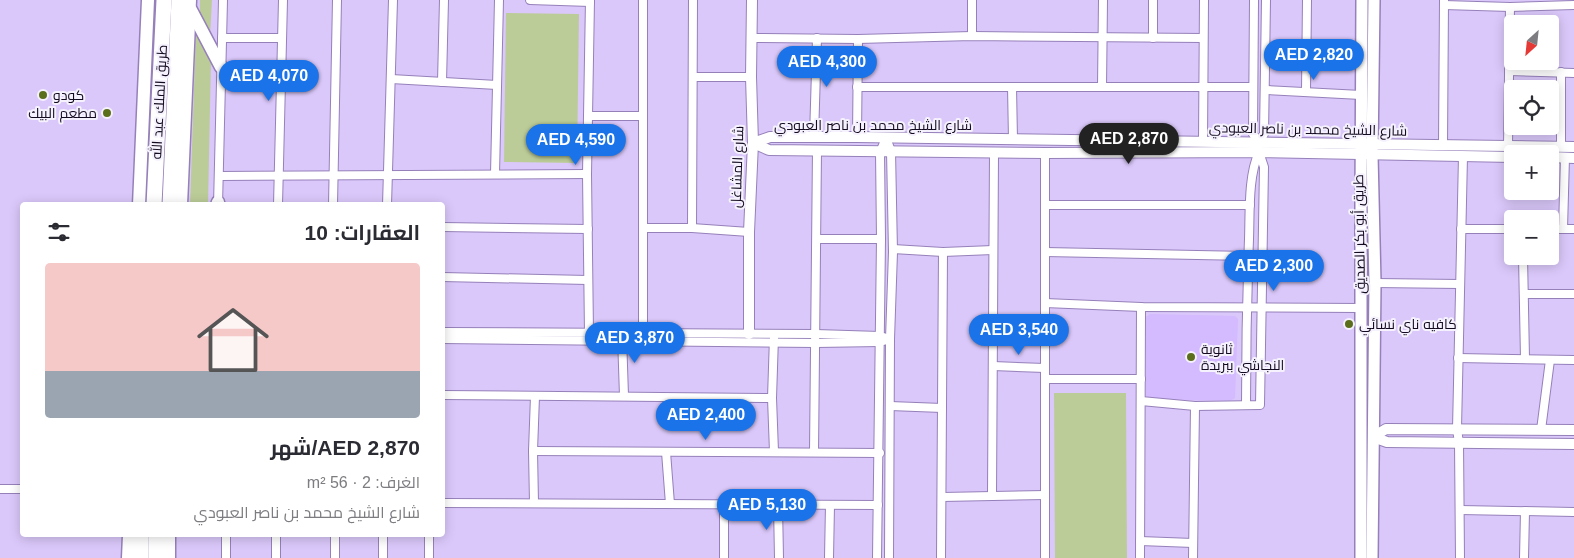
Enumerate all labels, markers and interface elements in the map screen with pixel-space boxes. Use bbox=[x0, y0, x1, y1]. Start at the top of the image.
north arrow bbox=[1504, 15, 1559, 70]
map controls bbox=[1504, 15, 1559, 265]
pin: AED 2,820 bbox=[1257, 38, 1371, 81]
street label: طريق الملك عبد الله bbox=[147, 44, 171, 160]
pin: AED 4,300 bbox=[770, 46, 884, 88]
text: AED 2,820 bbox=[1275, 46, 1353, 63]
text: AED 4,300 bbox=[788, 53, 866, 70]
pin: AED 4,070 bbox=[212, 59, 326, 102]
text: AED 4,070 bbox=[230, 67, 308, 84]
button: locate bbox=[1504, 80, 1559, 135]
place label: كودو bbox=[53, 87, 84, 103]
marker: كودو bbox=[37, 89, 49, 101]
place label: مطعم البيك bbox=[28, 105, 97, 123]
marker: مطعم البيك bbox=[101, 107, 113, 119]
street label: شارع الشيخ محمد بن ناصر العبودي bbox=[774, 117, 972, 137]
street label: شارع الشيخ محمد بن ناصر العبودي bbox=[1209, 119, 1407, 143]
pin: AED 2,870 bbox=[1072, 122, 1186, 165]
pin: AED 4,590 bbox=[519, 124, 633, 166]
street label: شارع المشاغل bbox=[728, 126, 747, 208]
text: AED 2,870 bbox=[1090, 130, 1168, 147]
text: AED 4,590 bbox=[537, 131, 615, 148]
button: + bbox=[1504, 145, 1559, 200]
street label: طريق أبو بكر الصديق bbox=[1349, 174, 1369, 294]
button: − bbox=[1504, 210, 1559, 265]
icon: filters bbox=[45, 218, 73, 246]
text: العقارات: 10 bbox=[305, 221, 420, 244]
pin: AED 2,300 bbox=[1217, 250, 1331, 292]
text: AED 2,300 bbox=[1235, 257, 1313, 274]
icon: home bbox=[188, 295, 278, 385]
pin: AED 3,540 bbox=[962, 314, 1076, 356]
place label: كافيه ناي نسائي bbox=[1359, 316, 1457, 336]
marker: كافيه ناي نسائي bbox=[1343, 318, 1355, 330]
text: AED 3,540 bbox=[980, 321, 1058, 338]
pin: AED 3,870 bbox=[578, 322, 692, 364]
text: AED 3,870 bbox=[596, 329, 674, 346]
place label: ثانوية النجاشي ببريدة bbox=[1201, 341, 1284, 376]
marker: ثانوية النجاشي ببريدة bbox=[1185, 351, 1197, 363]
pin: AED 2,400 bbox=[649, 398, 763, 441]
text: AED 2,400 bbox=[667, 406, 745, 423]
text: AED 2,870/شهر bbox=[270, 436, 420, 459]
text: الغرف: 2 · 56 m² bbox=[307, 474, 420, 491]
pin: AED 5,130 bbox=[710, 488, 824, 531]
text: AED 5,130 bbox=[728, 496, 806, 513]
text: شارع الشيخ محمد بن ناصر العبودي bbox=[194, 504, 420, 521]

